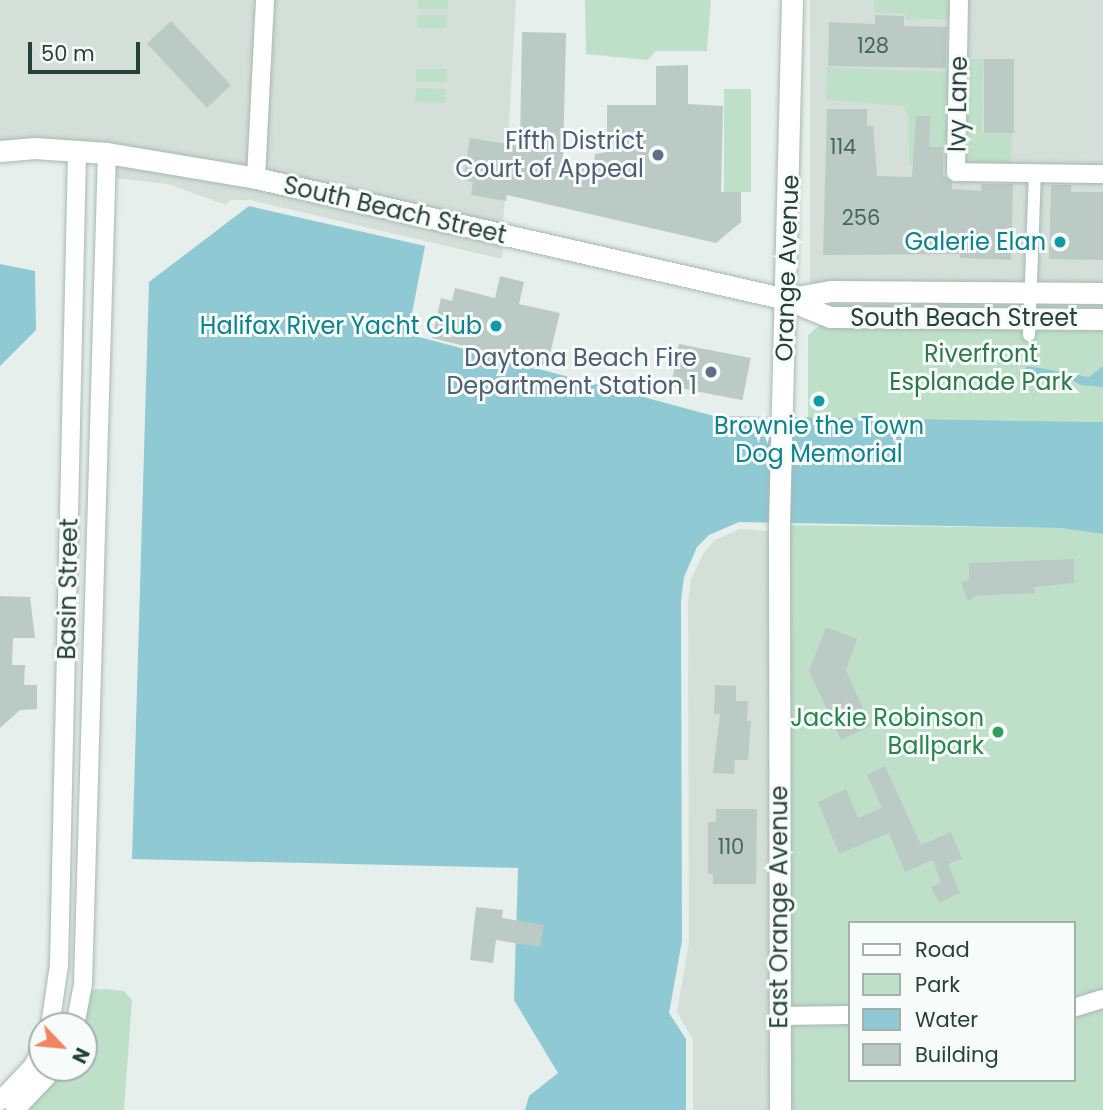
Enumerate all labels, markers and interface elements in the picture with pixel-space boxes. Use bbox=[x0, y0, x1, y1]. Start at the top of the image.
scale bar bbox=[32, 28, 144, 72]
house number: 128 bbox=[857, 33, 889, 59]
text: 50 m bbox=[41, 39, 95, 68]
street label: Ivy Lane bbox=[943, 56, 973, 152]
place label: Fifth District Court of Appeal bbox=[455, 127, 644, 183]
house number: 114 bbox=[830, 134, 856, 160]
marker: Fifth District Court of Appeal bbox=[650, 147, 666, 163]
street label: South Beach Street bbox=[281, 170, 509, 250]
street label: Orange Avenue bbox=[769, 174, 805, 362]
house number: 256 bbox=[842, 205, 880, 231]
place label: Galerie Elan bbox=[904, 228, 1046, 256]
marker: Galerie Elan bbox=[1052, 234, 1068, 250]
street label: South Beach Street bbox=[850, 304, 1078, 332]
place label: Halifax River Yacht Club bbox=[200, 312, 482, 340]
marker: Halifax River Yacht Club bbox=[488, 318, 504, 334]
park label: Riverfront Esplanade Park bbox=[889, 340, 1073, 396]
place label: Daytona Beach Fire Department Station 1 bbox=[446, 344, 697, 400]
marker: Daytona Beach Fire Department Station 1 bbox=[703, 364, 719, 380]
marker: Brownie the Town Dog Memorial bbox=[811, 393, 827, 409]
place label: Brownie the Town Dog Memorial bbox=[714, 412, 924, 468]
street label: Basin Street bbox=[52, 518, 84, 660]
place label: Jackie Robinson Ballpark bbox=[790, 704, 984, 760]
marker: Jackie Robinson Ballpark bbox=[990, 724, 1006, 740]
street label: East Orange Avenue bbox=[765, 785, 793, 1029]
house number: 110 bbox=[718, 834, 744, 860]
legend bbox=[848, 921, 1075, 1082]
text: Road bbox=[915, 935, 970, 964]
text: Park bbox=[915, 970, 960, 999]
text: Water bbox=[915, 1005, 978, 1034]
north arrow bbox=[28, 1012, 98, 1082]
text: Building bbox=[915, 1040, 999, 1069]
text: N bbox=[65, 1043, 96, 1068]

